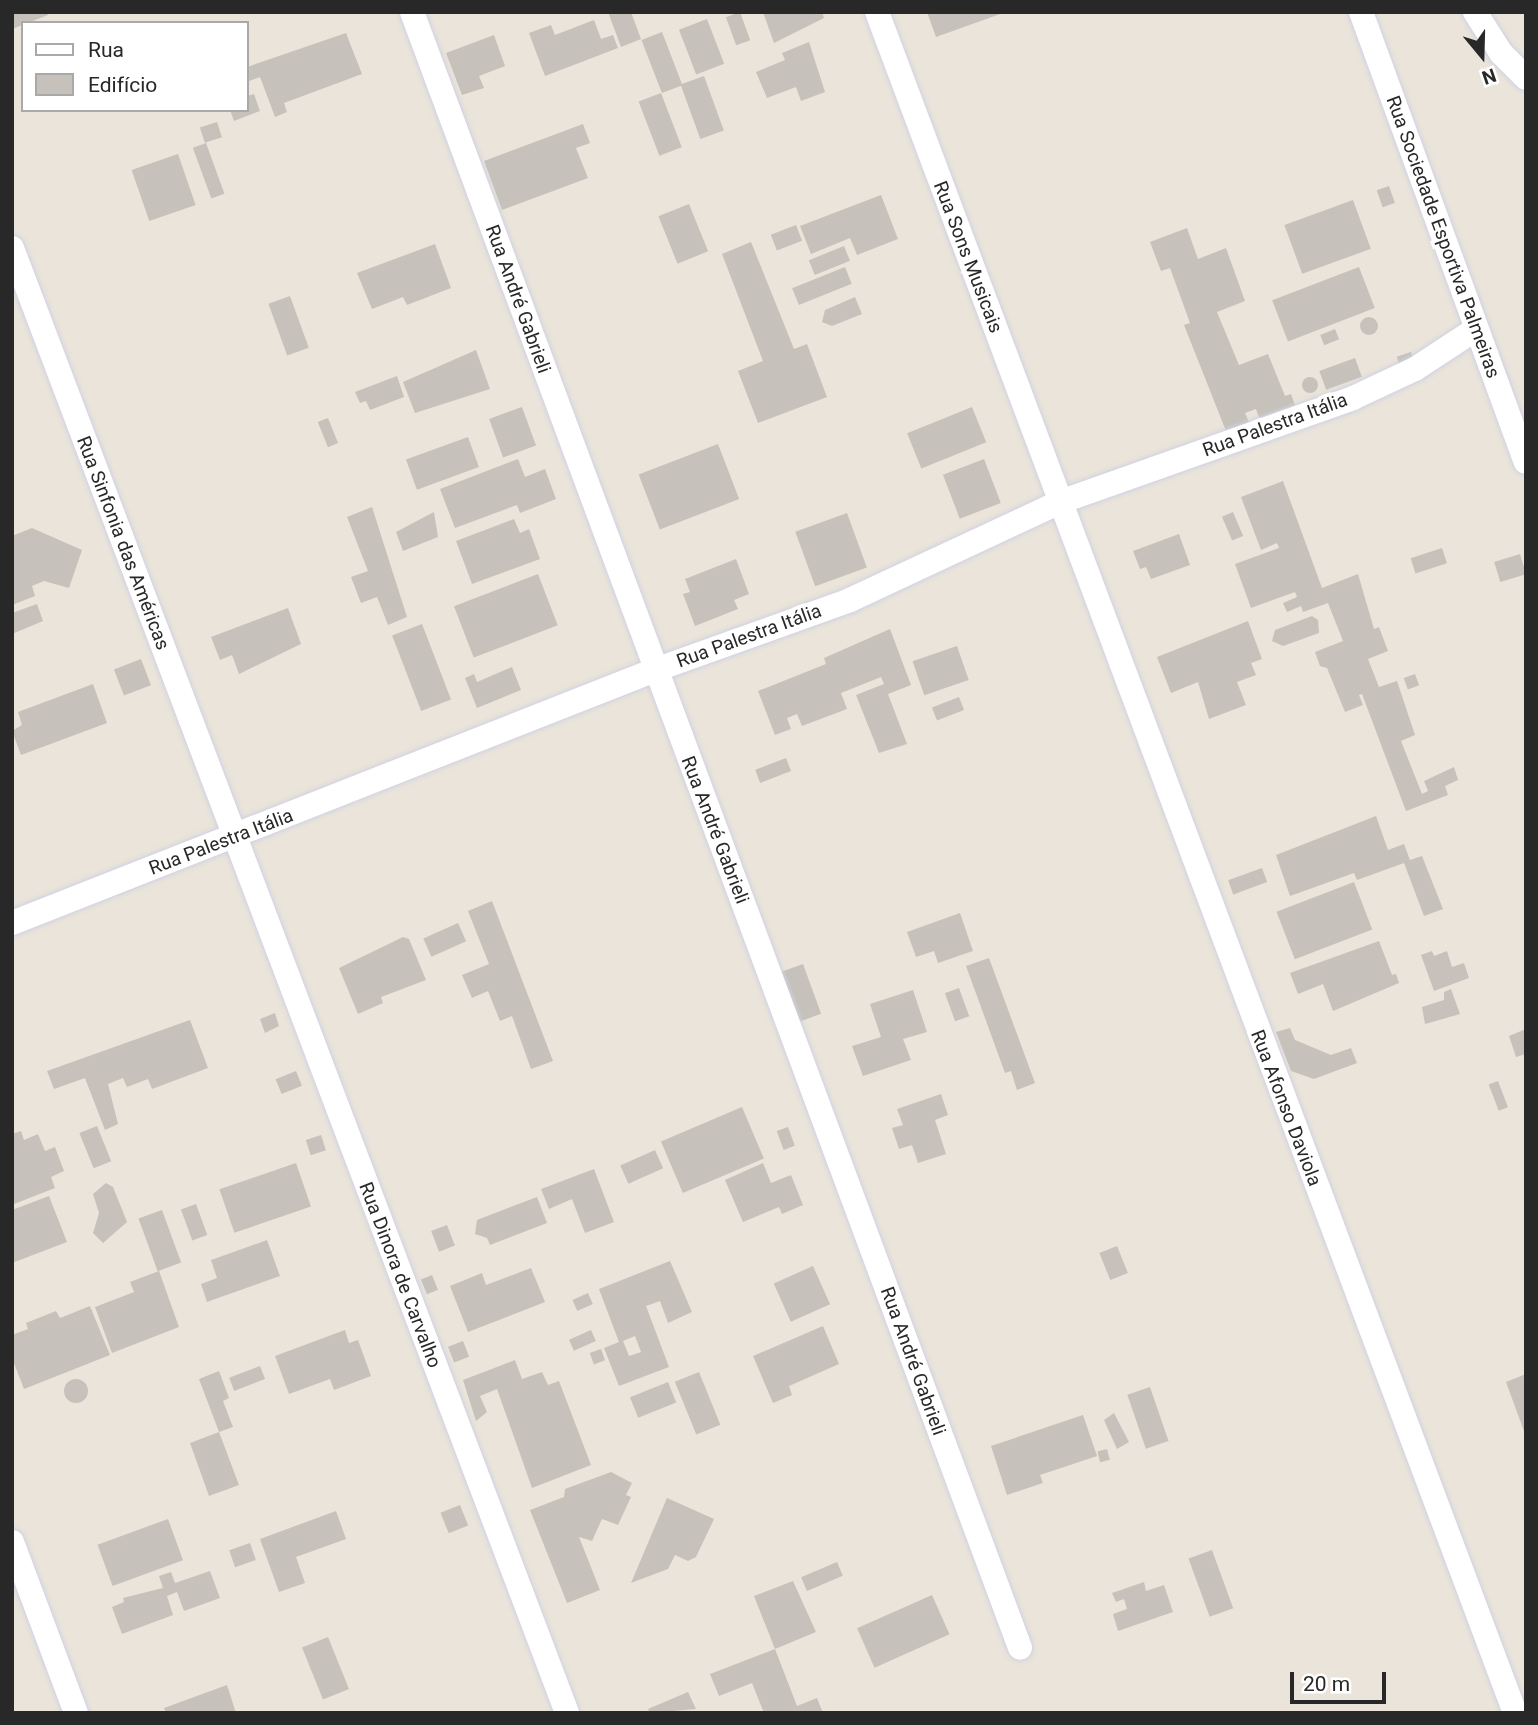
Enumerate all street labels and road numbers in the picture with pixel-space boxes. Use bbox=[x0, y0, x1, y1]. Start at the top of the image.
street label: Rua Sociedade Esportiva Palmeiras bbox=[1381, 93, 1505, 381]
street label: Rua Sons Musicais bbox=[929, 178, 1007, 336]
street label: Rua André Gabrieli bbox=[481, 222, 555, 376]
street label: Rua Palestra Itália bbox=[1199, 388, 1351, 462]
street label: Rua Sinfonia das Américas bbox=[72, 433, 174, 653]
street label: Rua Palestra Itália bbox=[673, 599, 825, 673]
street label: Rua André Gabrieli bbox=[676, 753, 754, 907]
street label: Rua Palestra Itália bbox=[146, 804, 296, 880]
street label: Rua Afonso Daviola bbox=[1246, 1027, 1326, 1189]
street label: Rua Dinora de Carvalho bbox=[354, 1179, 446, 1371]
street label: Rua André Gabrieli bbox=[876, 1284, 950, 1438]

